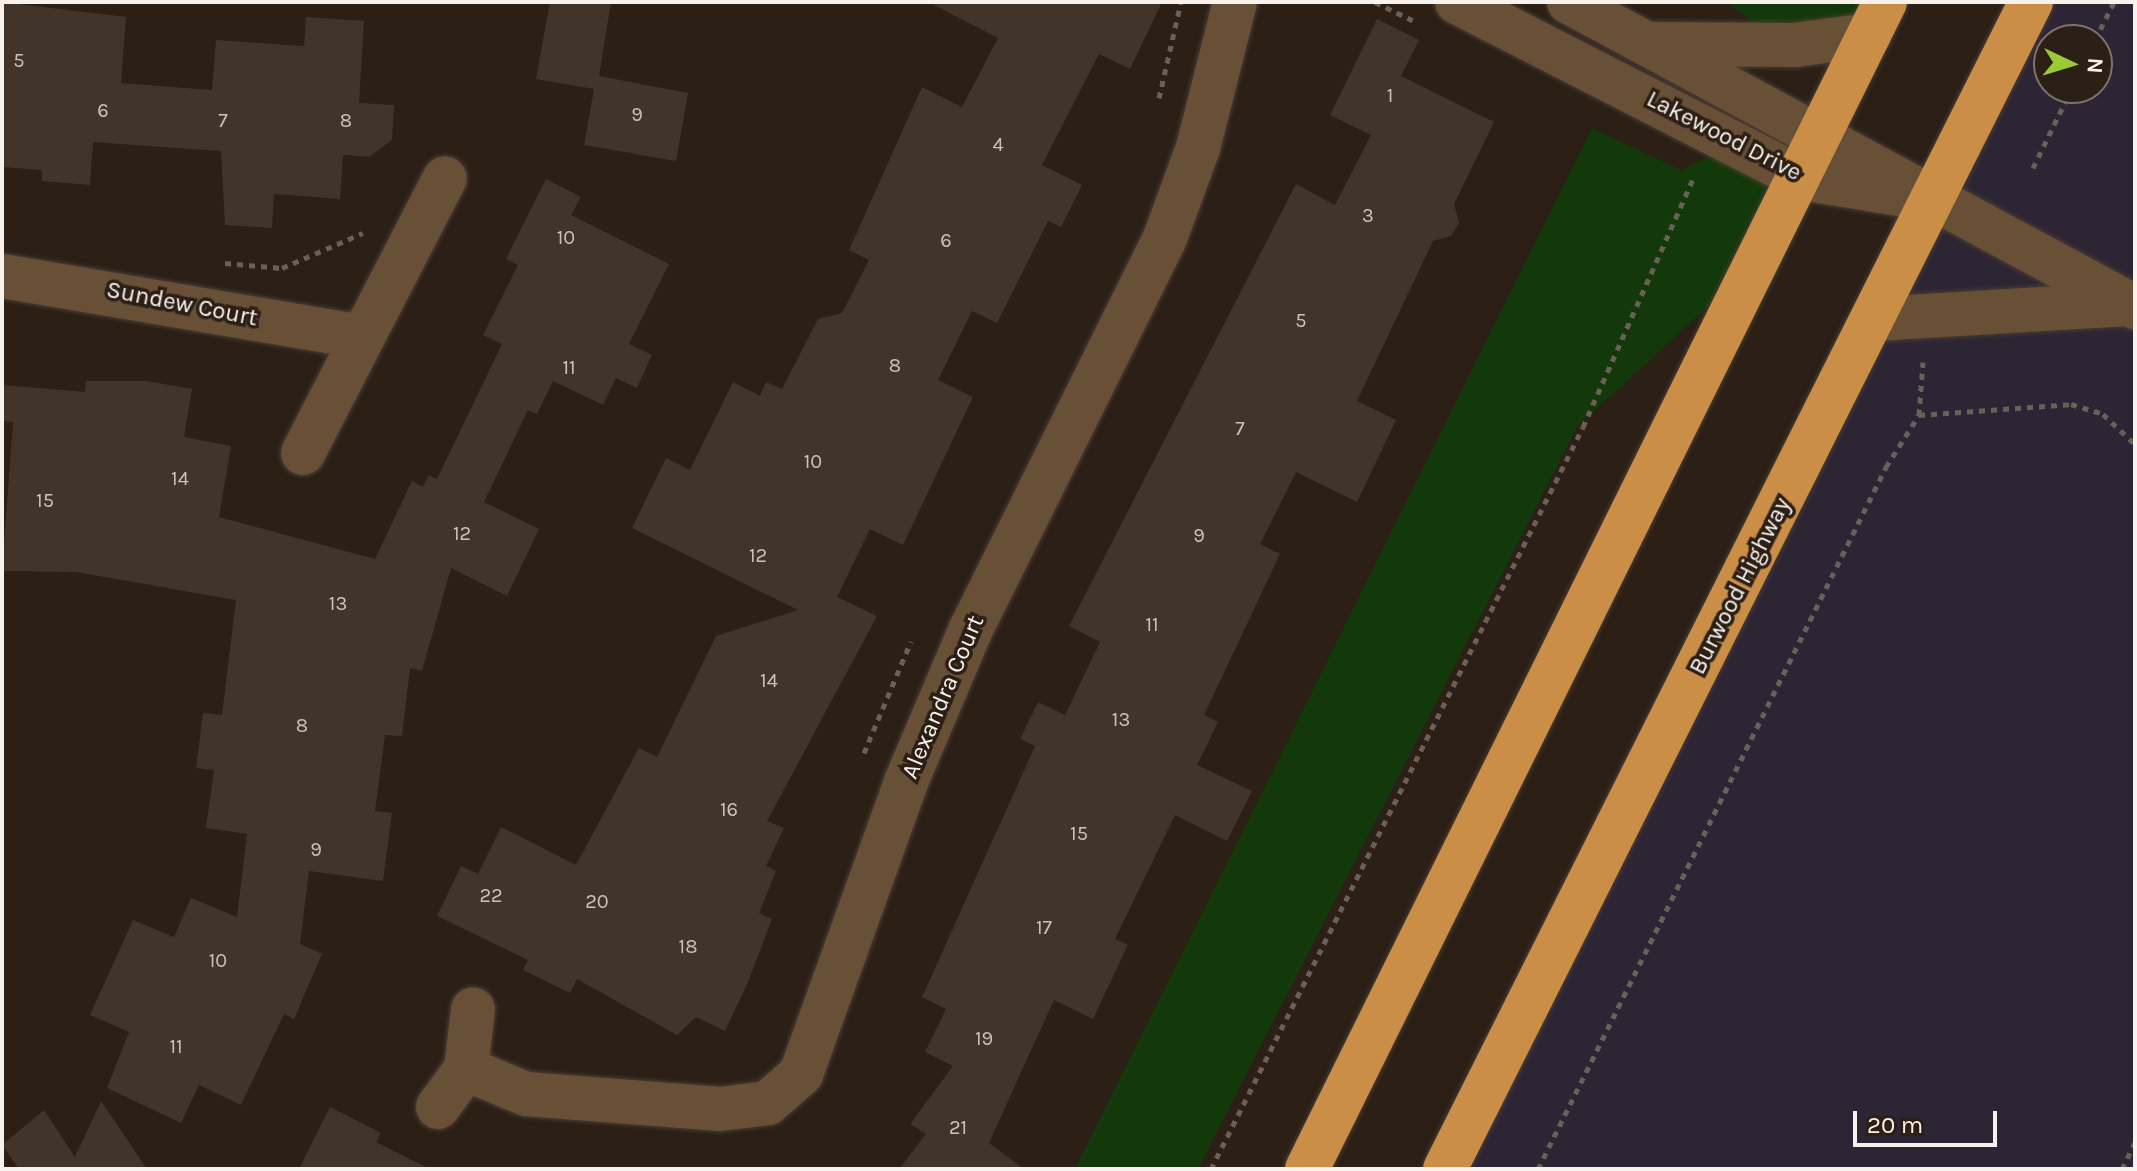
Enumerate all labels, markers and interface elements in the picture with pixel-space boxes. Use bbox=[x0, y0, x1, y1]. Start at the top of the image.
north arrow bbox=[2033, 24, 2113, 104]
house number: 5 bbox=[13, 48, 25, 72]
text: N bbox=[2081, 57, 2108, 74]
house number: 1 bbox=[1387, 83, 1393, 107]
street label: Lakewood Drive bbox=[1642, 85, 1806, 187]
house number: 6 bbox=[97, 98, 109, 122]
house number: 9 bbox=[631, 102, 643, 126]
house number: 7 bbox=[218, 108, 228, 132]
house number: 8 bbox=[340, 108, 352, 132]
house number: 4 bbox=[992, 132, 1004, 156]
house number: 3 bbox=[1362, 203, 1374, 227]
house number: 10 bbox=[557, 225, 575, 249]
house number: 6 bbox=[940, 228, 952, 252]
street label: Sundew Court bbox=[104, 275, 260, 333]
house number: 5 bbox=[1295, 308, 1307, 332]
house number: 8 bbox=[889, 353, 901, 377]
house number: 11 bbox=[562, 355, 576, 379]
house number: 7 bbox=[1235, 416, 1245, 440]
house number: 10 bbox=[804, 449, 822, 473]
house number: 14 bbox=[171, 466, 189, 490]
house number: 15 bbox=[36, 488, 54, 512]
street label: Burwood Highway bbox=[1683, 493, 1797, 679]
house number: 12 bbox=[453, 521, 471, 545]
house number: 9 bbox=[1193, 523, 1205, 547]
house number: 12 bbox=[749, 543, 767, 567]
house number: 13 bbox=[329, 591, 347, 615]
street label: Alexandra Court bbox=[896, 611, 990, 783]
house number: 11 bbox=[1145, 612, 1159, 636]
house number: 14 bbox=[760, 668, 778, 692]
house number: 13 bbox=[1112, 707, 1130, 731]
house number: 8 bbox=[296, 713, 308, 737]
house number: 16 bbox=[720, 797, 738, 821]
house number: 15 bbox=[1070, 821, 1088, 845]
house number: 9 bbox=[310, 837, 322, 861]
house number: 22 bbox=[479, 883, 503, 907]
house number: 20 bbox=[585, 889, 609, 913]
house number: 17 bbox=[1036, 915, 1052, 939]
house number: 18 bbox=[679, 934, 697, 958]
house number: 10 bbox=[209, 948, 227, 972]
house number: 19 bbox=[975, 1026, 993, 1050]
house number: 11 bbox=[169, 1034, 183, 1058]
scale bar bbox=[1857, 1095, 2001, 1145]
text: 20 m bbox=[1867, 1111, 1923, 1139]
house number: 21 bbox=[949, 1115, 967, 1139]

